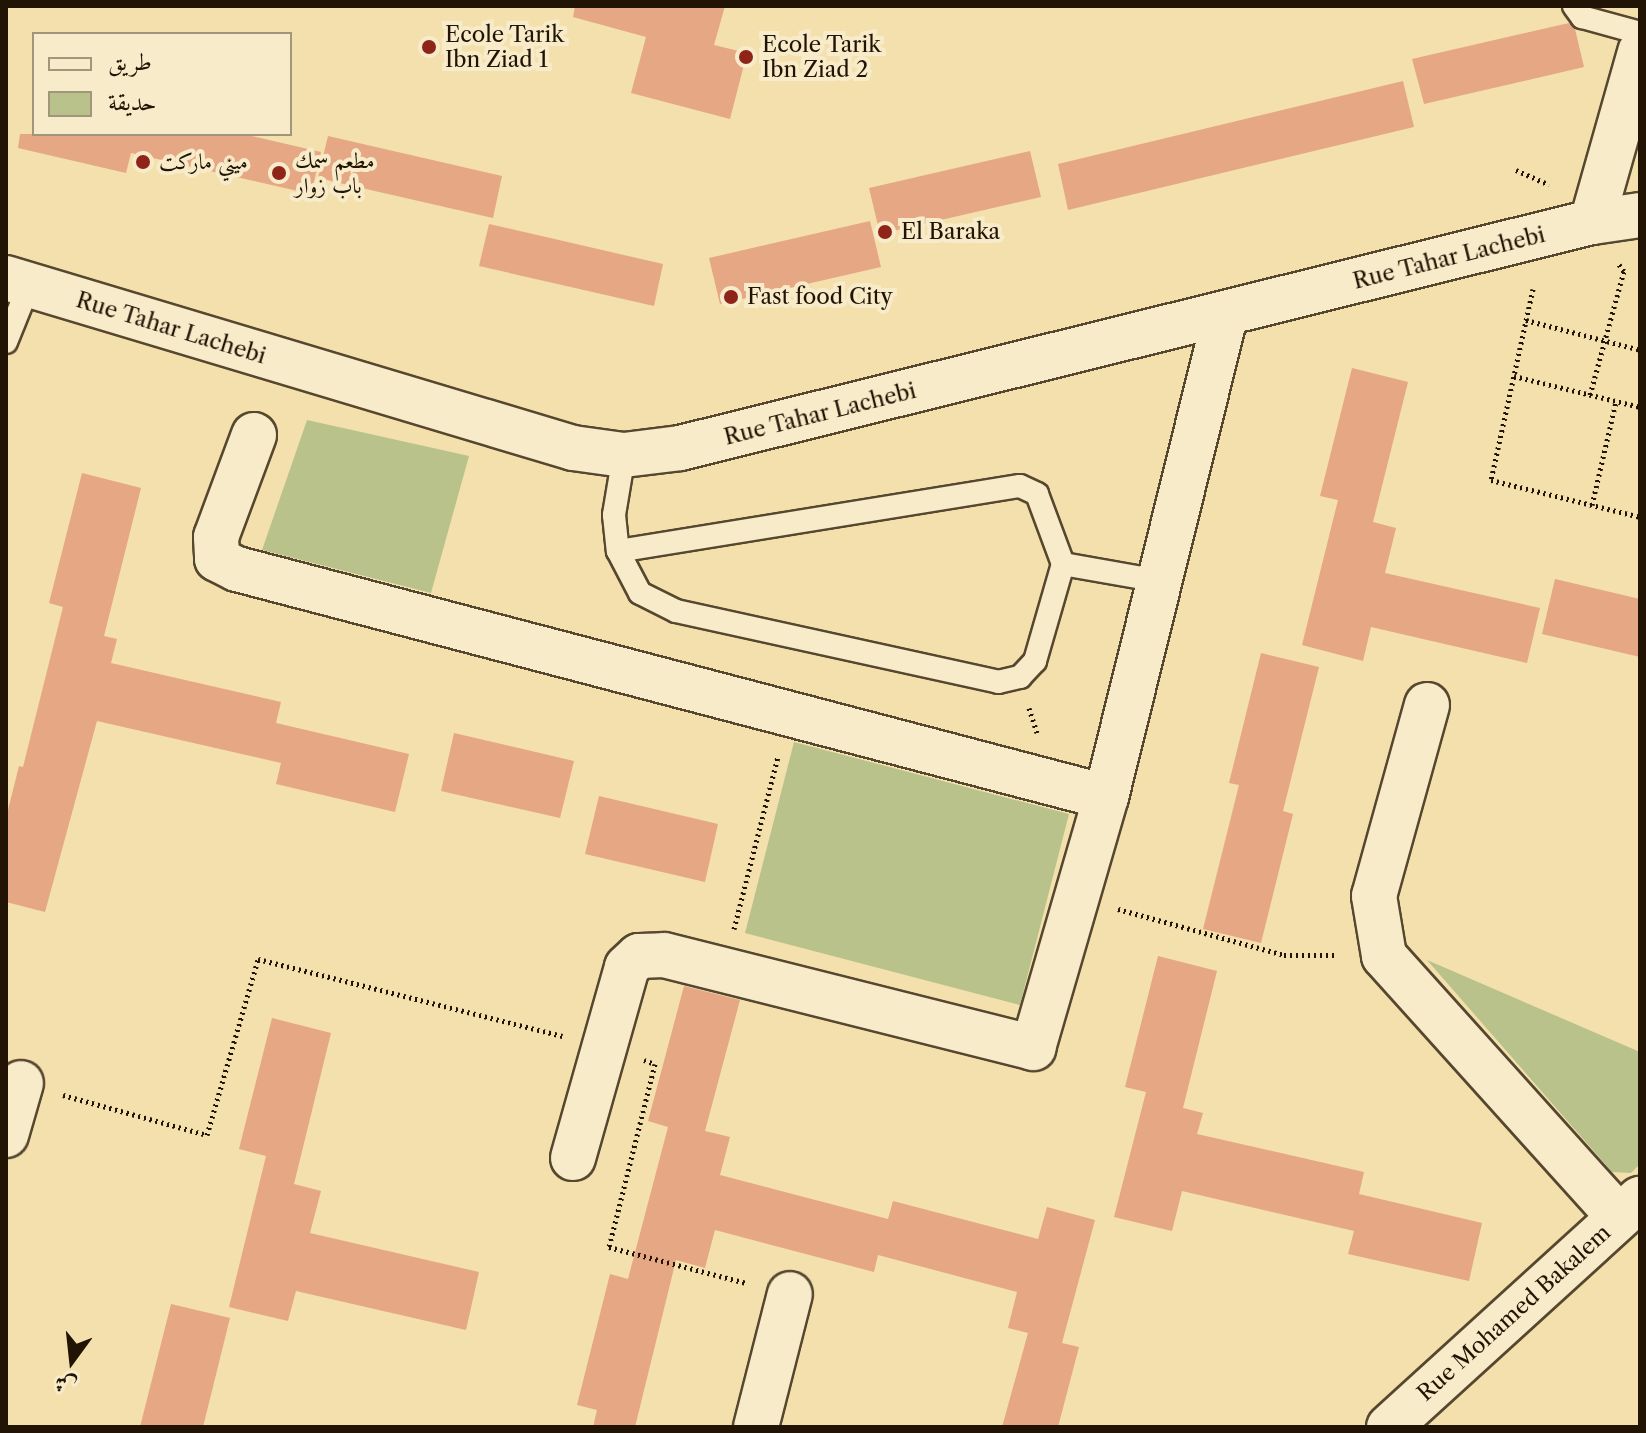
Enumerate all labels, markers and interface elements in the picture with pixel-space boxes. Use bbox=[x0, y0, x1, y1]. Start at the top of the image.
place label: Ecole Tarik Ibn Ziad 1 bbox=[445, 21, 565, 72]
place label: Ecole Tarik Ibn Ziad 2 bbox=[762, 31, 882, 82]
legend bbox=[32, 32, 292, 136]
marker: Ecole Tarik Ibn Ziad 1 bbox=[420, 38, 438, 56]
text: طريق bbox=[108, 47, 152, 76]
marker: Ecole Tarik Ibn Ziad 2 bbox=[737, 48, 755, 66]
text: حديقة bbox=[108, 87, 157, 116]
place label: مطعم سمك باب زوار bbox=[295, 147, 375, 198]
place label: ميني ماركت bbox=[159, 149, 248, 175]
marker: ميني ماركت bbox=[134, 153, 152, 171]
marker: مطعم سمك باب زوار bbox=[270, 164, 288, 182]
place label: El Baraka bbox=[901, 219, 1000, 245]
street label: Rue Tahar Lachebi bbox=[1350, 221, 1548, 295]
marker: El Baraka bbox=[876, 223, 894, 241]
place label: Fast food City bbox=[747, 284, 893, 310]
street label: Rue Tahar Lachebi bbox=[72, 286, 270, 370]
marker: Fast food City bbox=[722, 288, 740, 306]
street label: Rue Tahar Lachebi bbox=[721, 377, 919, 451]
street label: Rue Mohamed Bakalem bbox=[1412, 1219, 1616, 1407]
north arrow bbox=[32, 1321, 112, 1401]
text: ش bbox=[52, 1369, 80, 1401]

